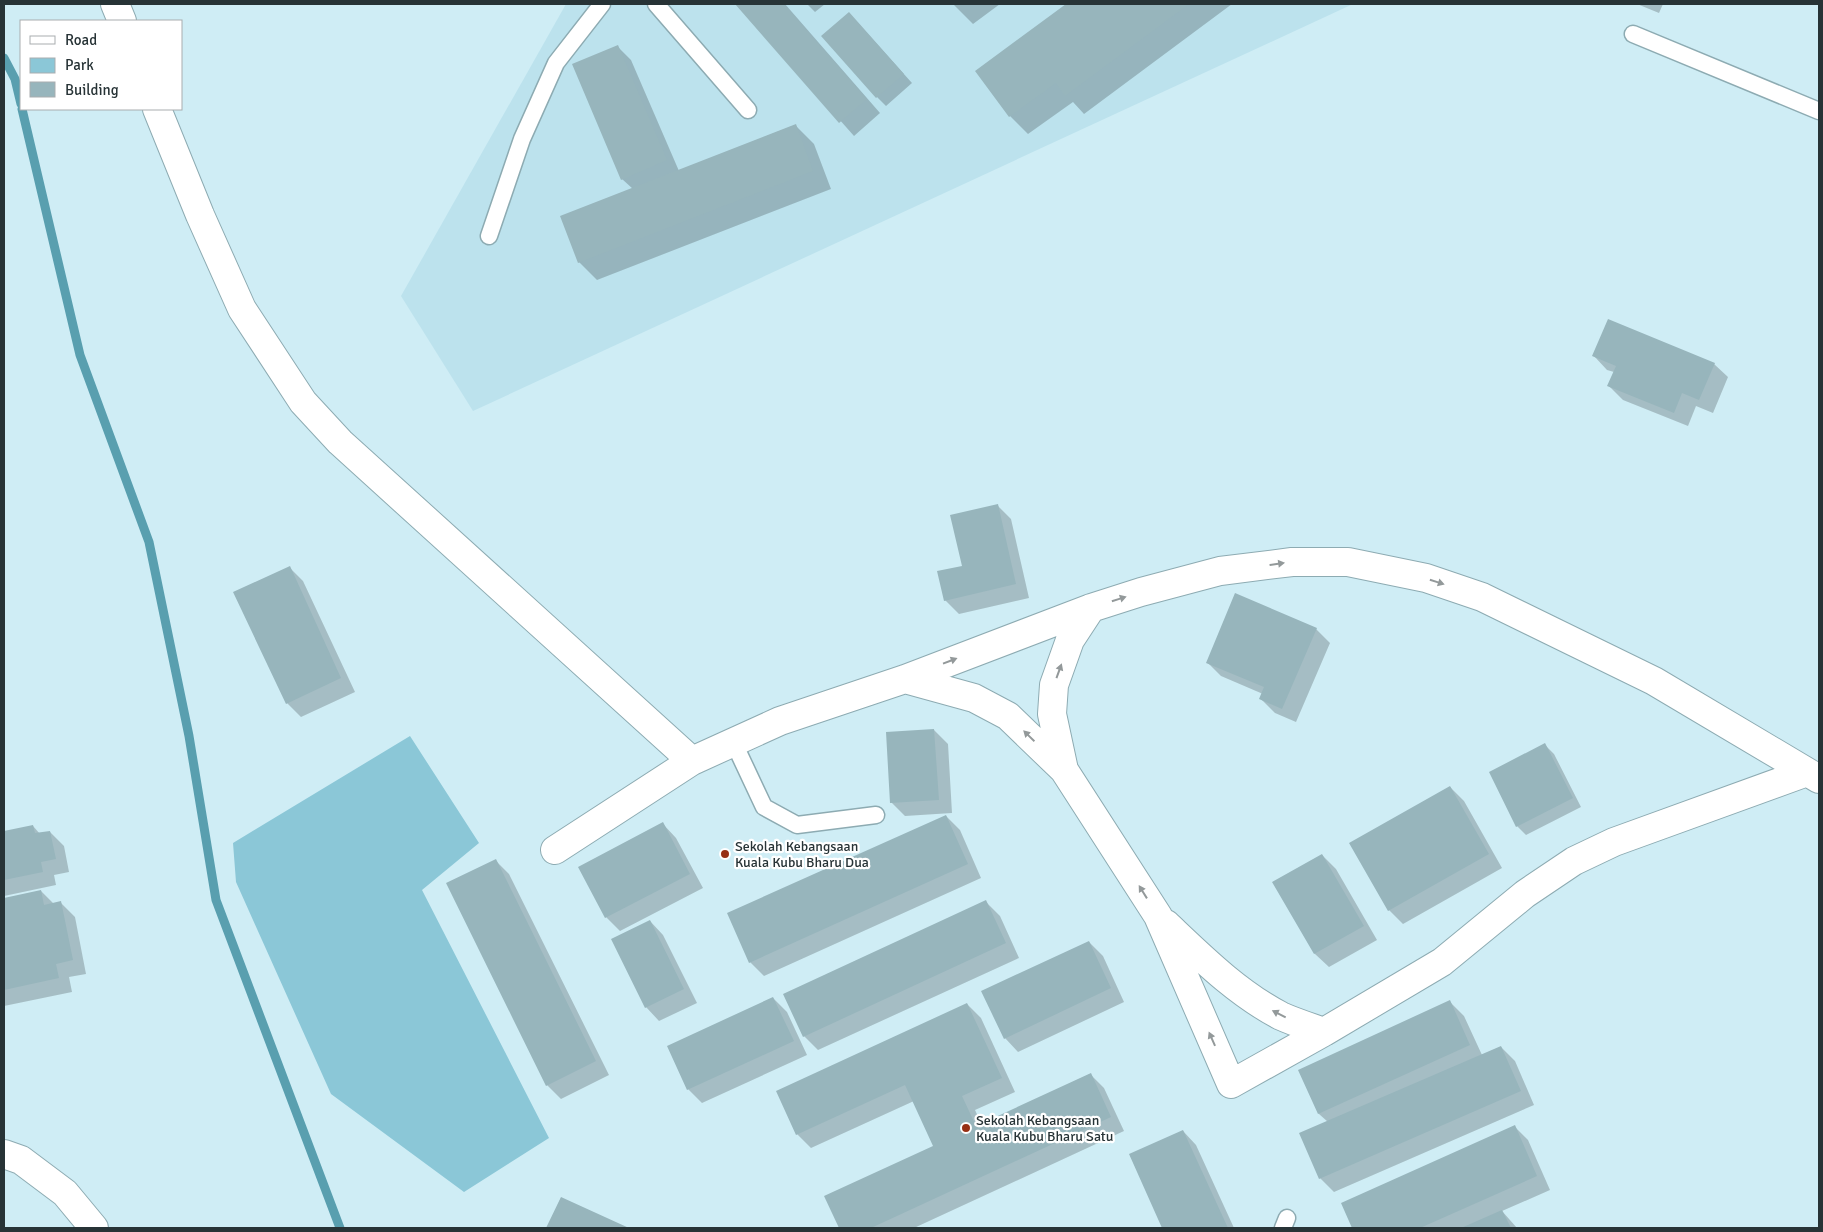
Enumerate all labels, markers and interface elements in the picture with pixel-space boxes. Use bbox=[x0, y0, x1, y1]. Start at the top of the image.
legend bbox=[20, 20, 182, 110]
text: Road bbox=[65, 31, 97, 49]
text: Park bbox=[65, 56, 94, 74]
text: Building bbox=[65, 81, 119, 99]
one-way arrow bbox=[1270, 559, 1286, 567]
one-way arrow bbox=[1430, 579, 1445, 586]
one-way arrow bbox=[1112, 595, 1127, 603]
one-way arrow bbox=[943, 657, 957, 665]
one-way arrow bbox=[1055, 663, 1063, 678]
one-way arrow bbox=[1023, 730, 1035, 742]
place label: Sekolah Kebangsaan Kuala Kubu Bharu Dua bbox=[735, 838, 869, 871]
marker: Sekolah Kebangsaan Kuala Kubu Bharu Dua bbox=[719, 848, 731, 860]
one-way arrow bbox=[1138, 886, 1147, 899]
one-way arrow bbox=[1272, 1010, 1286, 1018]
one-way arrow bbox=[1207, 1032, 1215, 1046]
place label: Sekolah Kebangsaan Kuala Kubu Bharu Satu bbox=[976, 1112, 1113, 1145]
marker: Sekolah Kebangsaan Kuala Kubu Bharu Satu bbox=[960, 1122, 972, 1134]

